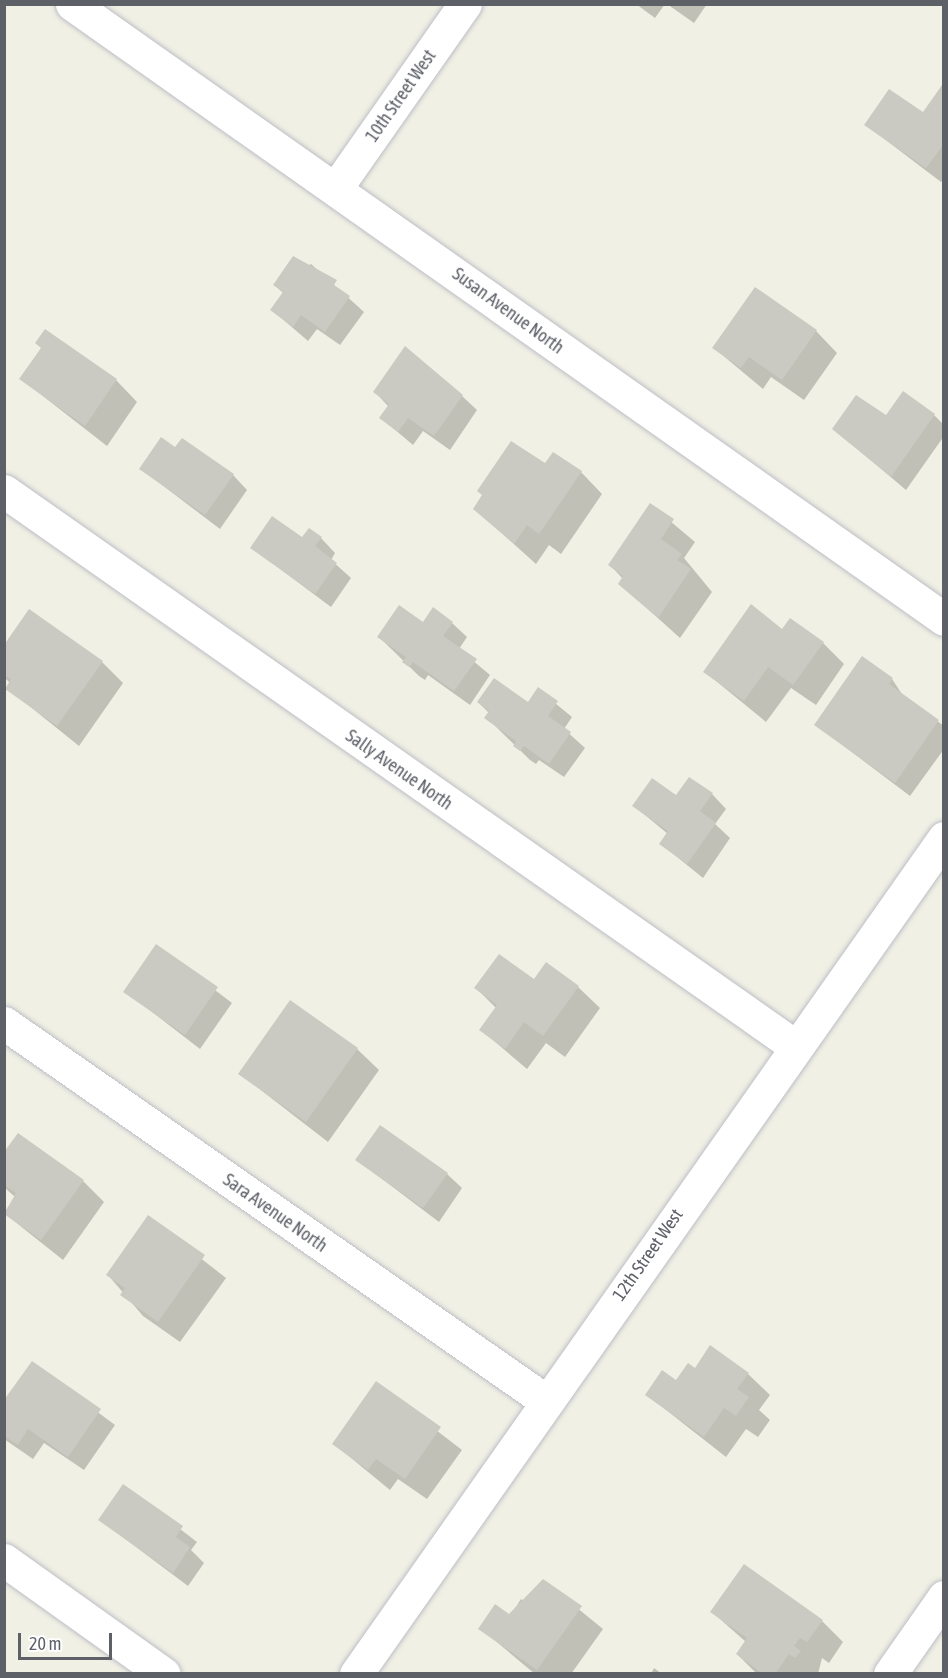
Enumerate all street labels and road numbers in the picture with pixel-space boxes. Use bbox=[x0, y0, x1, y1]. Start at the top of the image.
street label: 10th Street West bbox=[361, 46, 441, 146]
street label: Susan Avenue North bbox=[448, 263, 568, 359]
street label: Sally Avenue North bbox=[341, 725, 457, 815]
street label: Sara Avenue North bbox=[219, 1169, 331, 1257]
street label: 12th Street West bbox=[608, 1205, 688, 1305]

